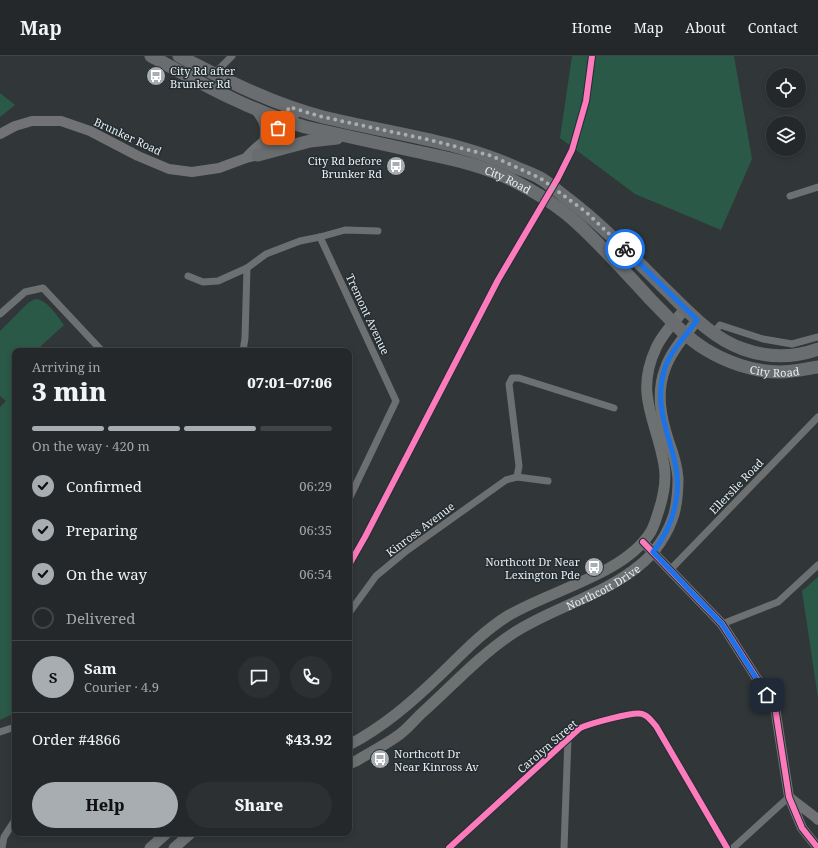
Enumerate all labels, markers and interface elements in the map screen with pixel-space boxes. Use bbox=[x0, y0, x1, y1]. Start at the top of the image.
text: Map bbox=[20, 15, 62, 41]
text: Home bbox=[572, 18, 612, 37]
text: Map bbox=[634, 18, 663, 37]
text: About bbox=[685, 18, 726, 37]
text: Contact bbox=[748, 18, 798, 37]
place label: City Rd after Brunker Rd bbox=[170, 63, 236, 91]
bus stop icon: City Rd after Brunker Rd bbox=[145, 65, 167, 87]
map controls bbox=[766, 68, 806, 156]
button: locate bbox=[766, 68, 806, 108]
pin bbox=[261, 111, 295, 145]
street label: Brunker Road bbox=[92, 114, 165, 158]
button: layers bbox=[766, 116, 806, 156]
icon: bag bbox=[267, 117, 289, 139]
place label: City Rd before Brunker Rd bbox=[308, 153, 382, 181]
bus stop icon: City Rd before Brunker Rd bbox=[385, 155, 407, 177]
street label: City Road bbox=[483, 162, 534, 197]
courier bbox=[605, 229, 645, 269]
icon: bike bbox=[614, 238, 636, 260]
street label: Tremont Avenue bbox=[343, 271, 393, 357]
text: Arriving in bbox=[32, 358, 101, 376]
street label: City Road bbox=[748, 361, 801, 380]
text: 07:01–07:06 bbox=[247, 372, 332, 392]
text: 3 min bbox=[32, 373, 107, 409]
text: On the way · 420 m bbox=[32, 437, 150, 455]
street label: Ellerslie Road bbox=[706, 455, 767, 517]
icon: check bbox=[32, 475, 54, 497]
text: Confirmed bbox=[66, 476, 142, 496]
text: 06:29 bbox=[299, 477, 332, 495]
street label: Kinross Avenue bbox=[383, 498, 457, 560]
icon: check bbox=[32, 519, 54, 541]
text: Preparing bbox=[66, 520, 137, 540]
text: 06:35 bbox=[299, 521, 332, 539]
place label: Northcott Dr Near Lexington Pde bbox=[485, 554, 581, 582]
bus stop icon: Northcott Dr Near Lexington Pde bbox=[583, 556, 605, 578]
street label: Northcott Drive bbox=[563, 560, 643, 613]
icon: check bbox=[32, 563, 54, 585]
text: On the way bbox=[66, 564, 147, 584]
text: 06:54 bbox=[299, 565, 332, 583]
text: Delivered bbox=[66, 608, 135, 628]
button: chat bbox=[238, 656, 280, 698]
button: phone bbox=[290, 656, 332, 698]
text: Sam bbox=[84, 658, 116, 678]
text: S bbox=[49, 667, 57, 687]
text: Courier · 4.9 bbox=[84, 678, 159, 696]
pin bbox=[750, 678, 784, 712]
icon: home bbox=[756, 684, 778, 706]
street label: Carolyn Street bbox=[514, 716, 580, 776]
text: Order #4866 bbox=[32, 729, 120, 749]
text: $43.92 bbox=[285, 729, 332, 749]
place label: Northcott Dr Near Kinross Av bbox=[394, 746, 479, 774]
bus stop icon: Northcott Dr Near Kinross Av bbox=[369, 748, 391, 770]
button: Help bbox=[32, 782, 178, 828]
button: Share bbox=[186, 782, 332, 828]

